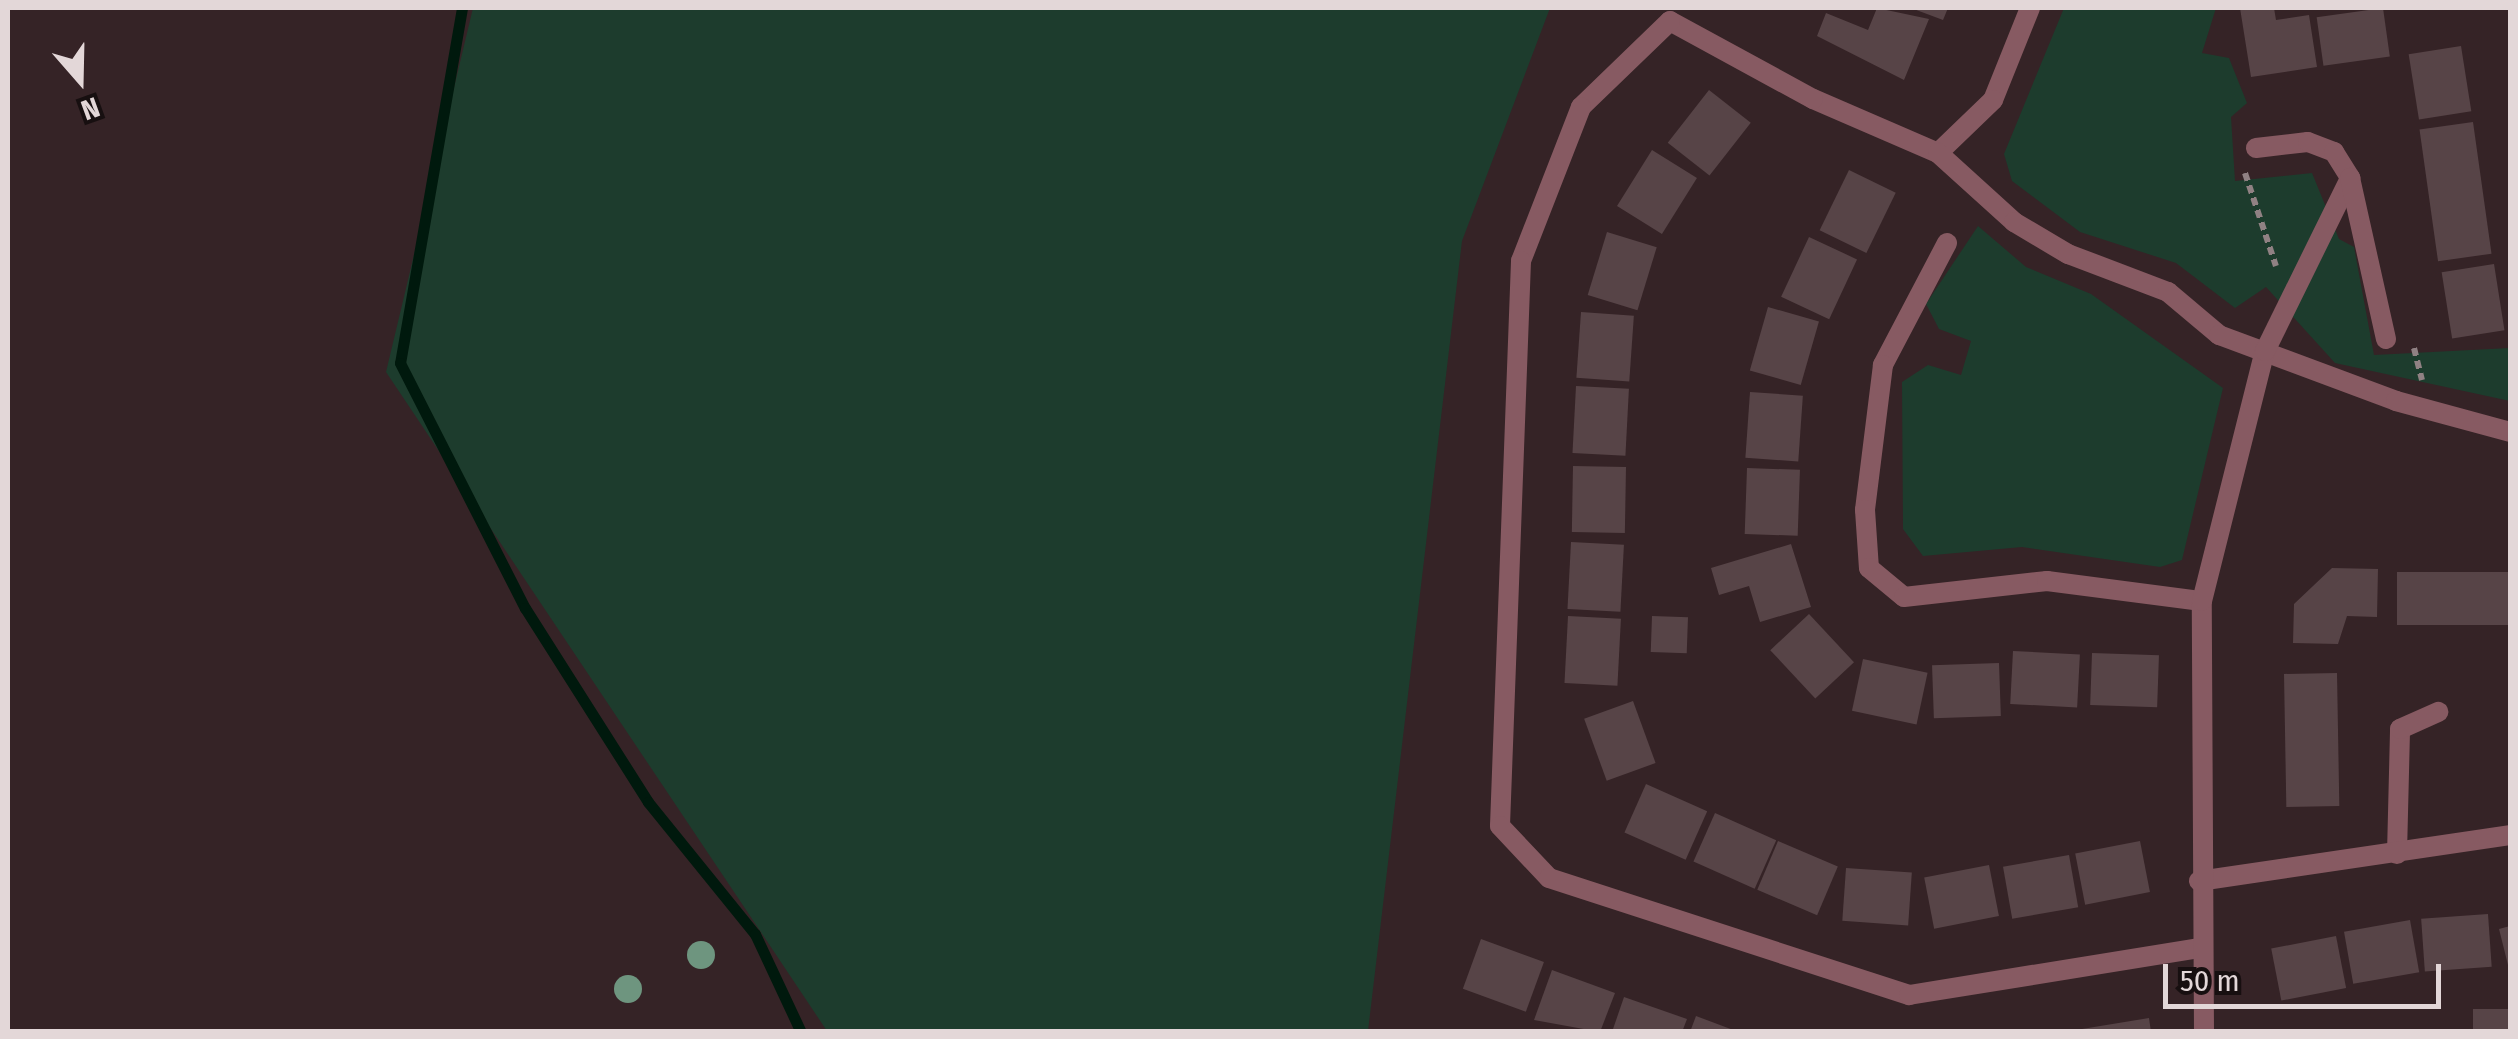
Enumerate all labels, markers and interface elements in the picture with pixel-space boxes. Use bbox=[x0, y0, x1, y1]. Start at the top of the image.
north arrow bbox=[30, 30, 130, 130]
text: N bbox=[77, 90, 104, 127]
scale bar bbox=[2168, 944, 2446, 1006]
text: 50 m bbox=[2180, 963, 2240, 999]

